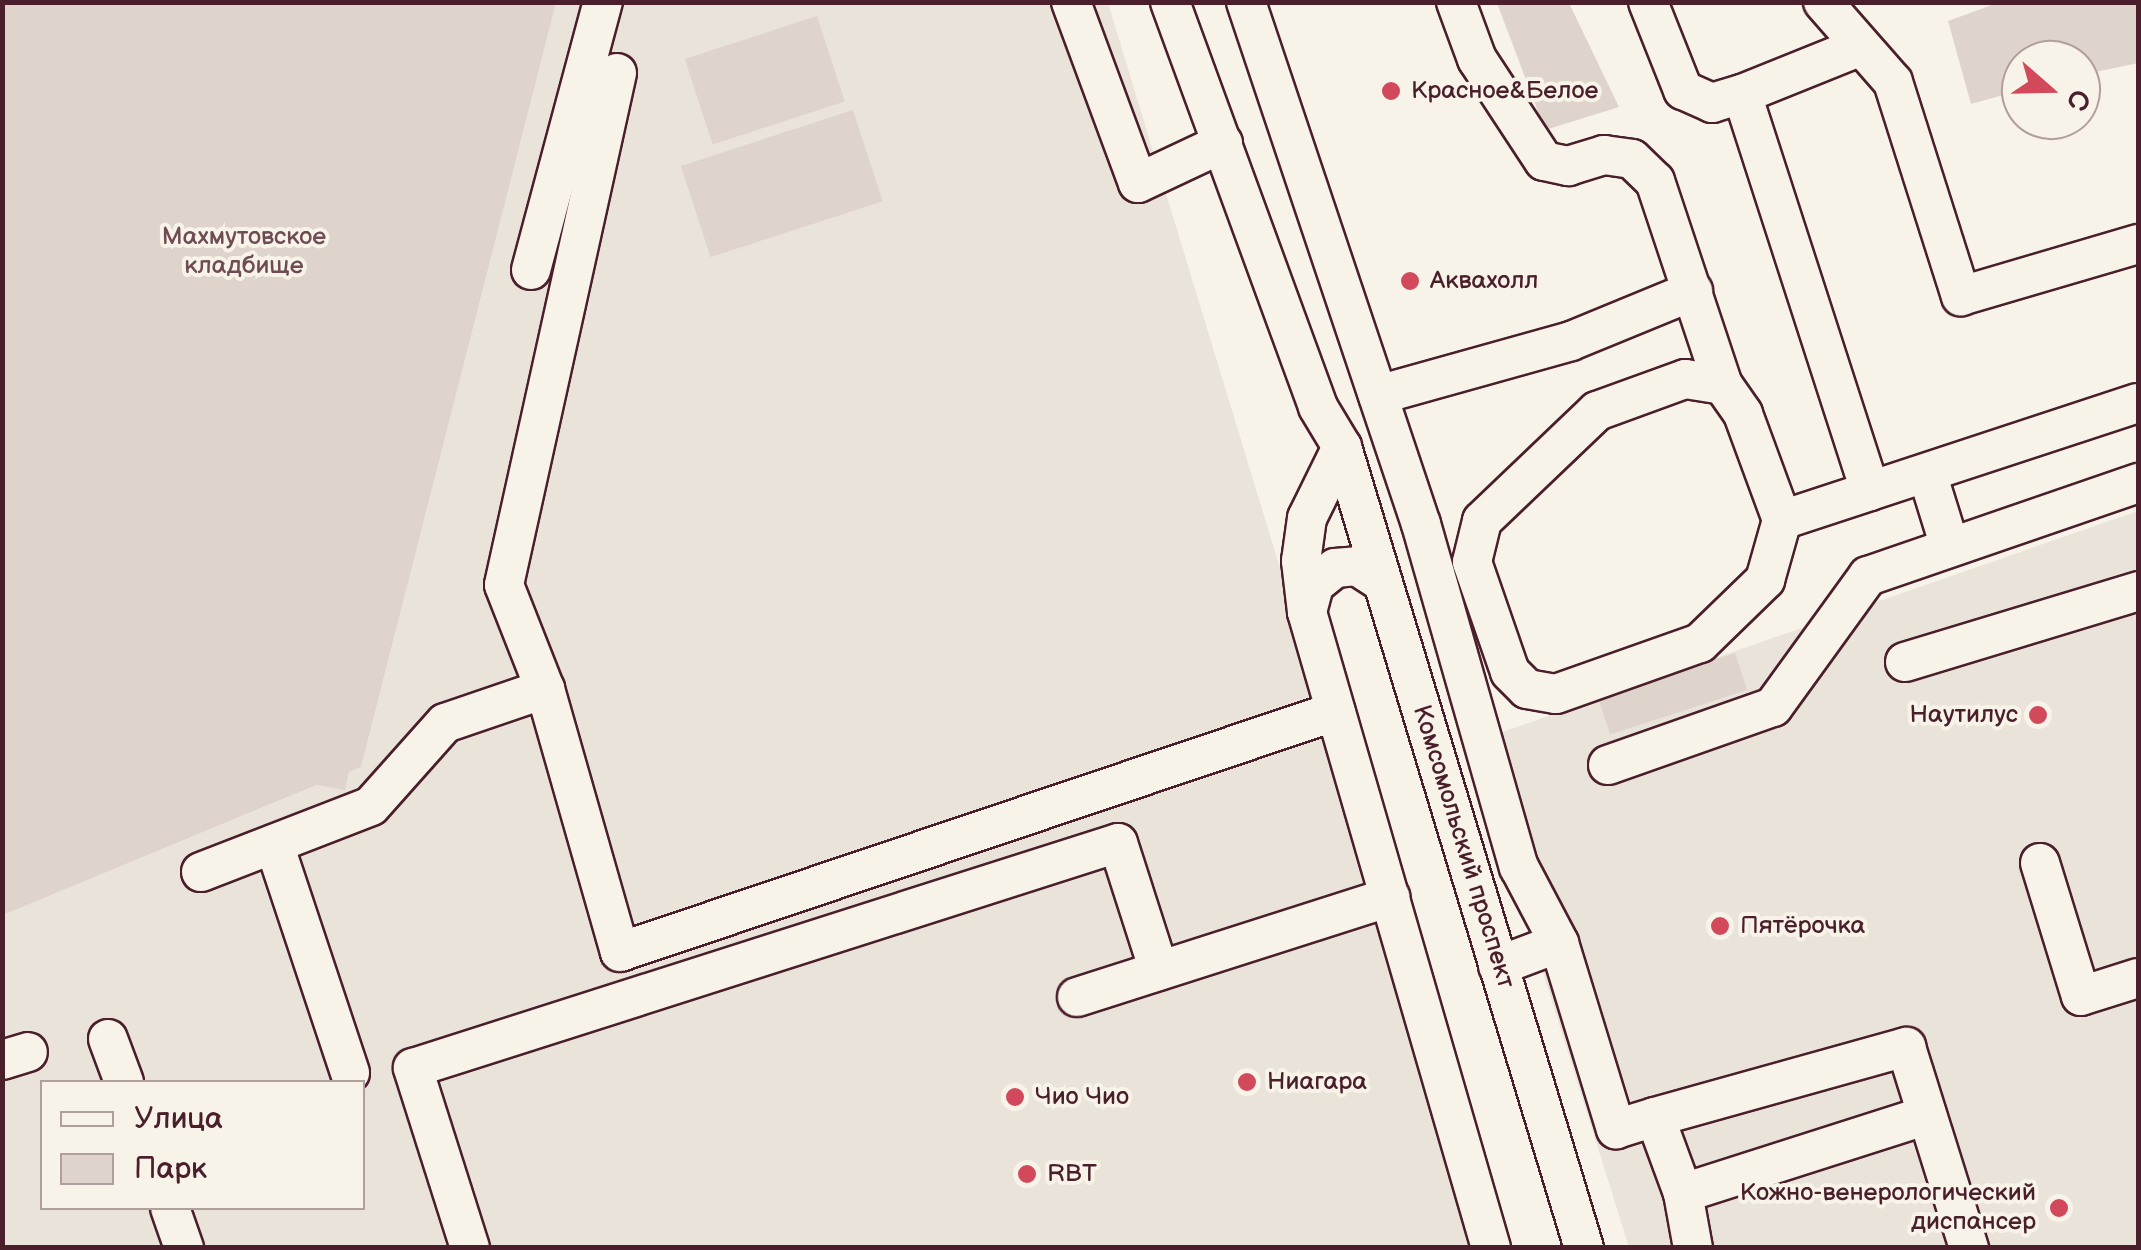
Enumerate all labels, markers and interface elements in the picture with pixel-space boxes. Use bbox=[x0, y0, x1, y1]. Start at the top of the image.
north arrow bbox=[2001, 40, 2101, 140]
place label: Красное&Белое bbox=[1411, 76, 1598, 106]
marker: Красное&Белое bbox=[1380, 80, 1402, 102]
text: С bbox=[2059, 85, 2097, 115]
park label: Махмутовское кладбище bbox=[162, 223, 326, 282]
place label: Аквахолл bbox=[1430, 266, 1539, 296]
marker: Аквахолл bbox=[1399, 270, 1421, 292]
place label: Наутилус bbox=[1910, 700, 2018, 730]
street label: Комсомольский проспект bbox=[1406, 702, 1520, 992]
marker: Наутилус bbox=[2027, 704, 2049, 726]
place label: Пятёрочка bbox=[1740, 911, 1865, 941]
marker: Пятёрочка bbox=[1709, 915, 1731, 937]
place label: Ниагара bbox=[1267, 1067, 1367, 1097]
marker: Ниагара bbox=[1236, 1071, 1258, 1093]
legend bbox=[40, 1080, 365, 1210]
place label: Чио Чио bbox=[1035, 1082, 1129, 1112]
marker: Чио Чио bbox=[1004, 1086, 1026, 1108]
text: Улица bbox=[134, 1101, 223, 1137]
text: Парк bbox=[134, 1151, 207, 1187]
place label: RBT bbox=[1047, 1159, 1097, 1189]
marker: RBT bbox=[1016, 1163, 1038, 1185]
place label: Кожно-венерологический диспансер bbox=[1740, 1179, 2036, 1238]
marker: Кожно-венерологический диспансер bbox=[2046, 1195, 2072, 1221]

